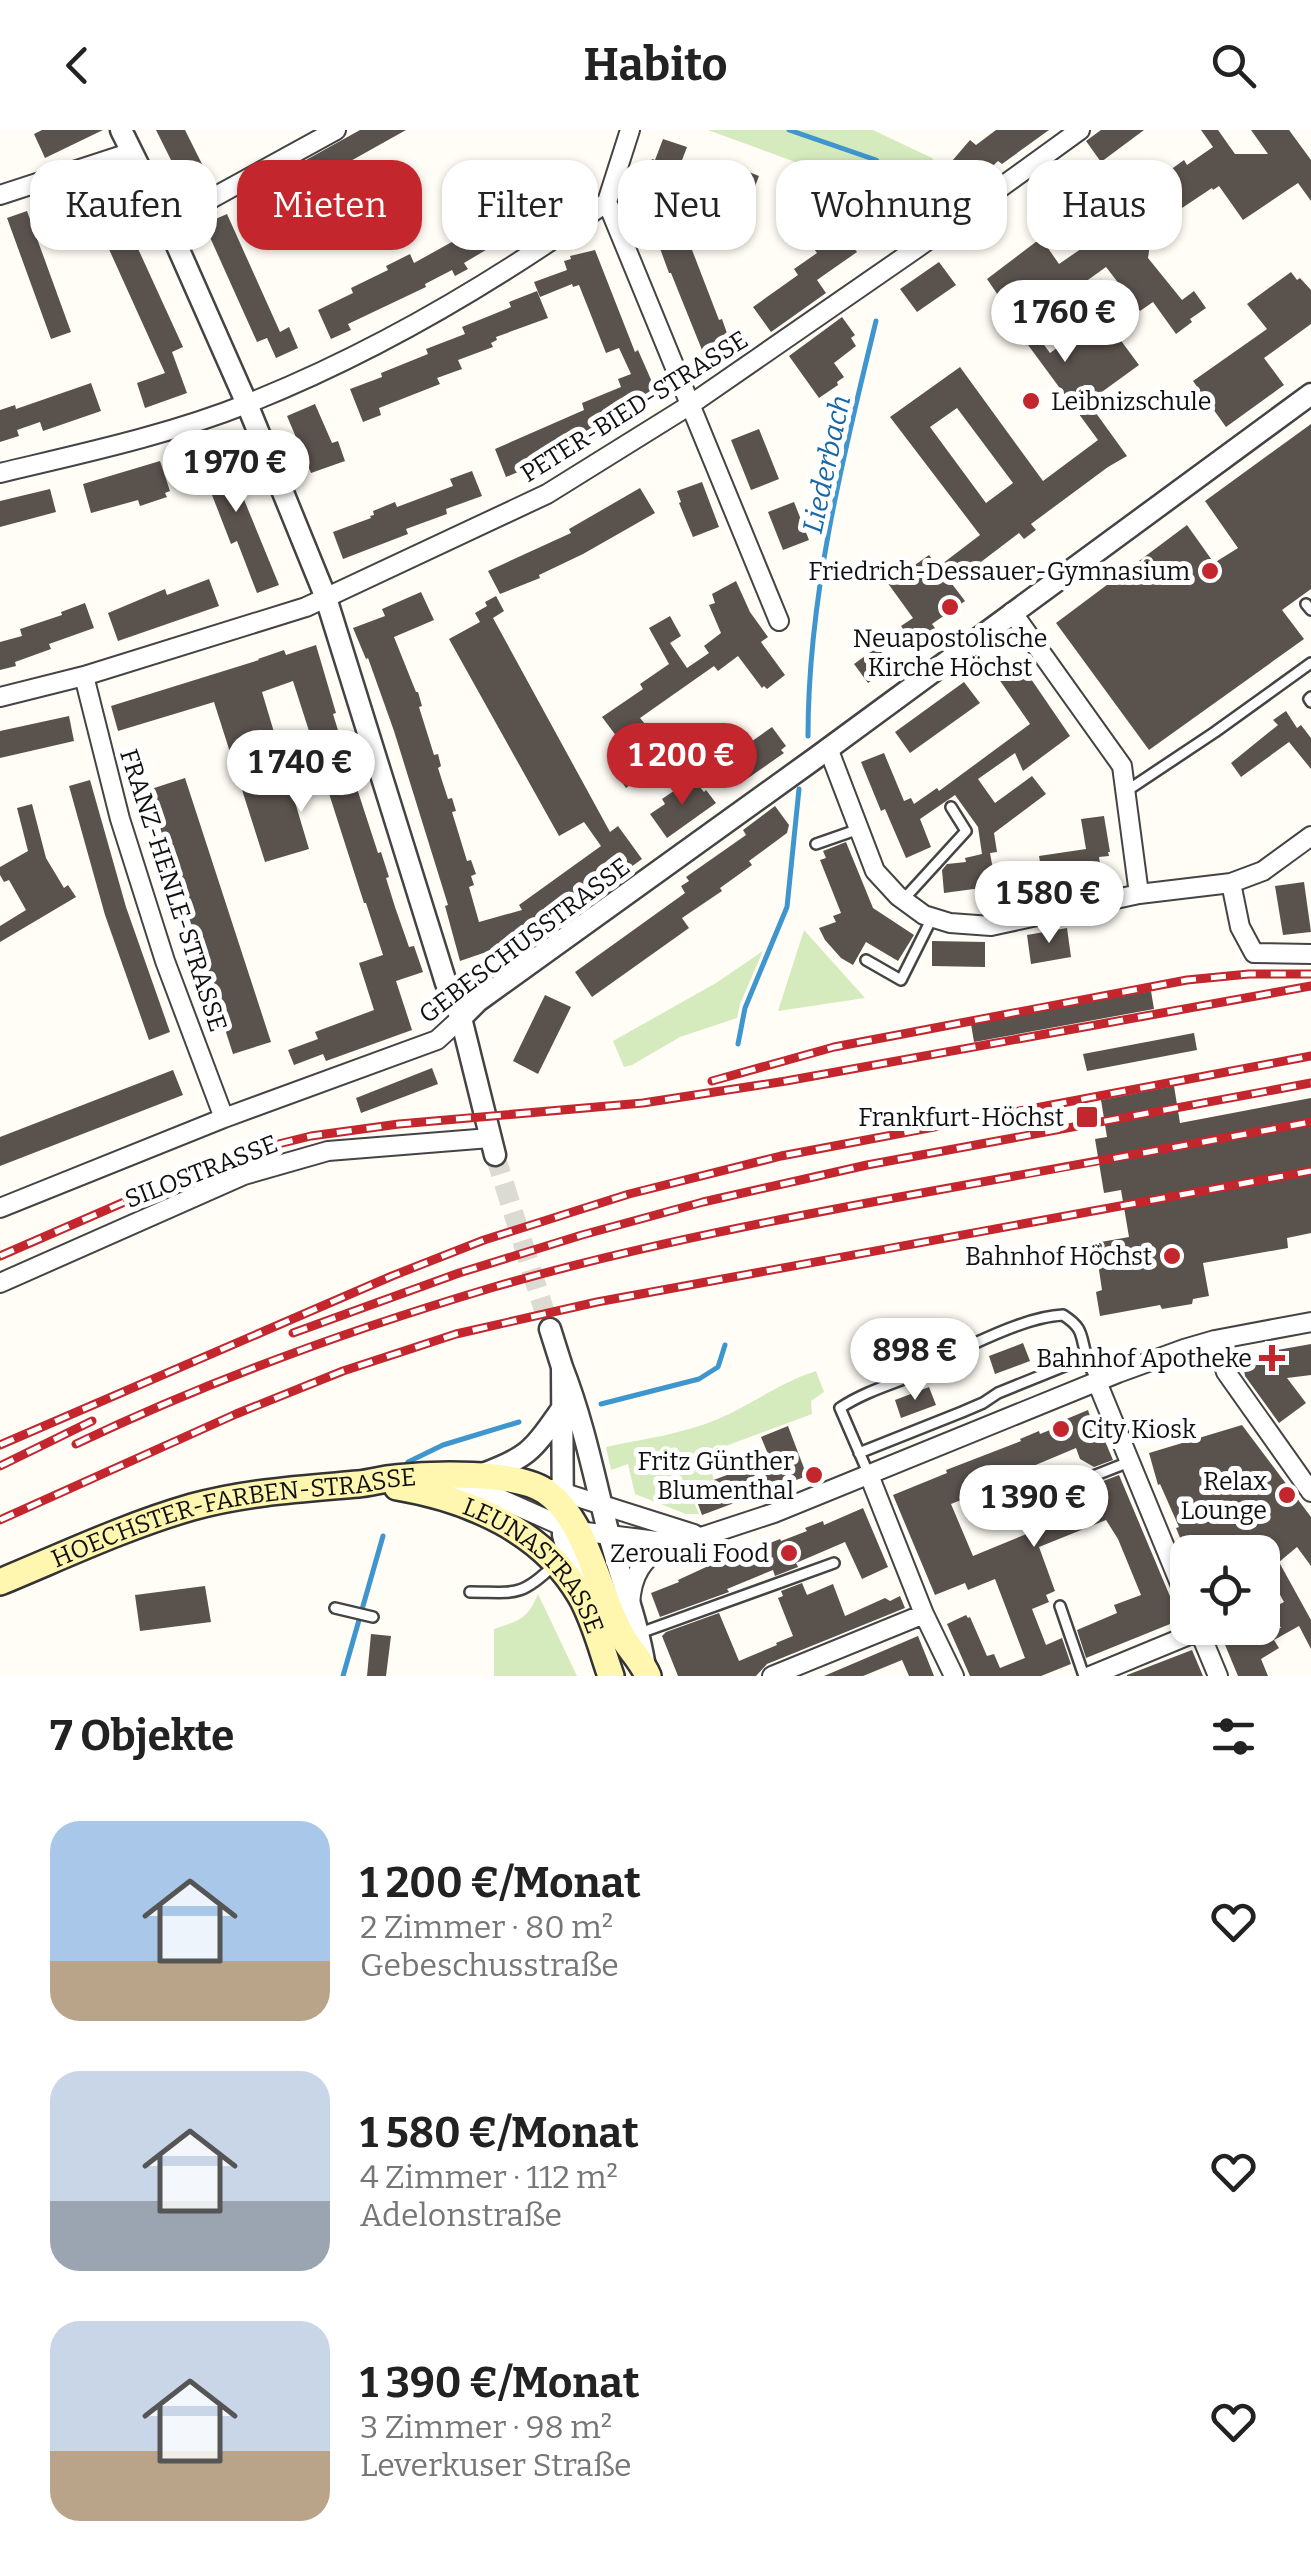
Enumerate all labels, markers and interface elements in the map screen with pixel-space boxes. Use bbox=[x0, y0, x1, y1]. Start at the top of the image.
icon: back bbox=[50, 38, 105, 93]
text: Habito bbox=[584, 38, 727, 92]
icon: search bbox=[1206, 38, 1261, 93]
chip: Kaufen bbox=[30, 160, 217, 250]
chip: Mieten bbox=[237, 160, 422, 250]
chip: Filter bbox=[442, 160, 598, 250]
chip: Neu bbox=[618, 160, 756, 250]
chip: Wohnung bbox=[776, 160, 1007, 250]
chip: Haus bbox=[1027, 160, 1182, 250]
pin: 1 760 € bbox=[973, 280, 1157, 365]
text: 1 760 € bbox=[1013, 293, 1117, 331]
street label: PETER-BIED-STRASSE bbox=[516, 325, 754, 489]
place label: Leibnizschule bbox=[1051, 387, 1211, 417]
marker: Leibnizschule bbox=[1020, 390, 1042, 412]
water label: Liederbach bbox=[796, 392, 857, 536]
pin: 1 970 € bbox=[144, 430, 328, 515]
text: 1 970 € bbox=[184, 443, 288, 481]
place label: Friedrich-Dessauer-Gymnasium bbox=[808, 557, 1190, 587]
marker: Friedrich-Dessauer-Gymnasium bbox=[1199, 560, 1221, 582]
marker: Neuapostolische Kirche Höchst bbox=[939, 596, 961, 618]
place label: Neuapostolische Kirche Höchst bbox=[853, 624, 1047, 683]
pin: 1 200 € bbox=[590, 723, 774, 808]
pin: 1 740 € bbox=[209, 730, 393, 815]
text: 1 200 € bbox=[629, 736, 735, 774]
text: 1 740 € bbox=[249, 743, 353, 781]
street label: FRANZ-HENLE-STRASSE bbox=[113, 745, 233, 1035]
street label: GEBESCHUSSTRASSE bbox=[413, 852, 636, 1030]
pin: 1 580 € bbox=[957, 861, 1141, 946]
text: 1 580 € bbox=[997, 874, 1101, 912]
place label: Frankfurt-Höchst bbox=[858, 1103, 1064, 1133]
marker: Frankfurt-Höchst bbox=[1074, 1104, 1100, 1130]
street label: SILOSTRASSE bbox=[121, 1129, 282, 1215]
place label: Bahnhof Höchst bbox=[965, 1242, 1152, 1272]
marker: Bahnhof Höchst bbox=[1161, 1245, 1183, 1267]
pin: 898 € bbox=[845, 1318, 985, 1403]
text: 898 € bbox=[872, 1331, 958, 1369]
place label: Bahnhof Apotheke bbox=[1036, 1344, 1252, 1374]
marker: Bahnhof Apotheke bbox=[1261, 1347, 1283, 1369]
place label: City Kiosk bbox=[1081, 1415, 1197, 1445]
marker: City Kiosk bbox=[1050, 1418, 1072, 1440]
place label: Fritz Günther Blumenthal bbox=[638, 1447, 794, 1506]
street label: HOECHSTER-FARBEN-STRASSE bbox=[47, 1462, 417, 1574]
marker: Fritz Günther Blumenthal bbox=[803, 1464, 825, 1486]
pin: 1 390 € bbox=[942, 1465, 1126, 1550]
place label: Relax Lounge bbox=[1180, 1467, 1267, 1526]
text: 1 390 € bbox=[981, 1478, 1087, 1516]
marker: Relax Lounge bbox=[1276, 1484, 1298, 1506]
street label: LEUNASTRASSE bbox=[458, 1492, 610, 1638]
map controls bbox=[1170, 1535, 1280, 1645]
button: locate bbox=[1170, 1535, 1280, 1645]
place label: Zerouali Food bbox=[610, 1539, 769, 1569]
marker: Zerouali Food bbox=[778, 1542, 800, 1564]
icon: filters bbox=[1206, 1709, 1261, 1764]
text: 7 Objekte bbox=[50, 1711, 234, 1761]
text: 1 200 €/Monat bbox=[360, 1858, 641, 1908]
icon: home bbox=[130, 1861, 250, 1981]
icon: heart bbox=[1206, 1894, 1261, 1949]
text: 2 Zimmer · 80 m² bbox=[360, 1908, 613, 1946]
text: Gebeschusstraße bbox=[360, 1946, 619, 1984]
text: 1 580 €/Monat bbox=[360, 2108, 639, 2158]
icon: home bbox=[130, 2111, 250, 2231]
icon: heart bbox=[1206, 2144, 1261, 2199]
text: 4 Zimmer · 112 m² bbox=[360, 2158, 618, 2196]
text: Adelonstraße bbox=[360, 2196, 562, 2234]
text: 1 390 €/Monat bbox=[360, 2358, 640, 2408]
icon: home bbox=[130, 2361, 250, 2481]
icon: heart bbox=[1206, 2394, 1261, 2449]
text: 3 Zimmer · 98 m² bbox=[360, 2408, 612, 2446]
text: Leverkuser Straße bbox=[360, 2446, 631, 2484]

